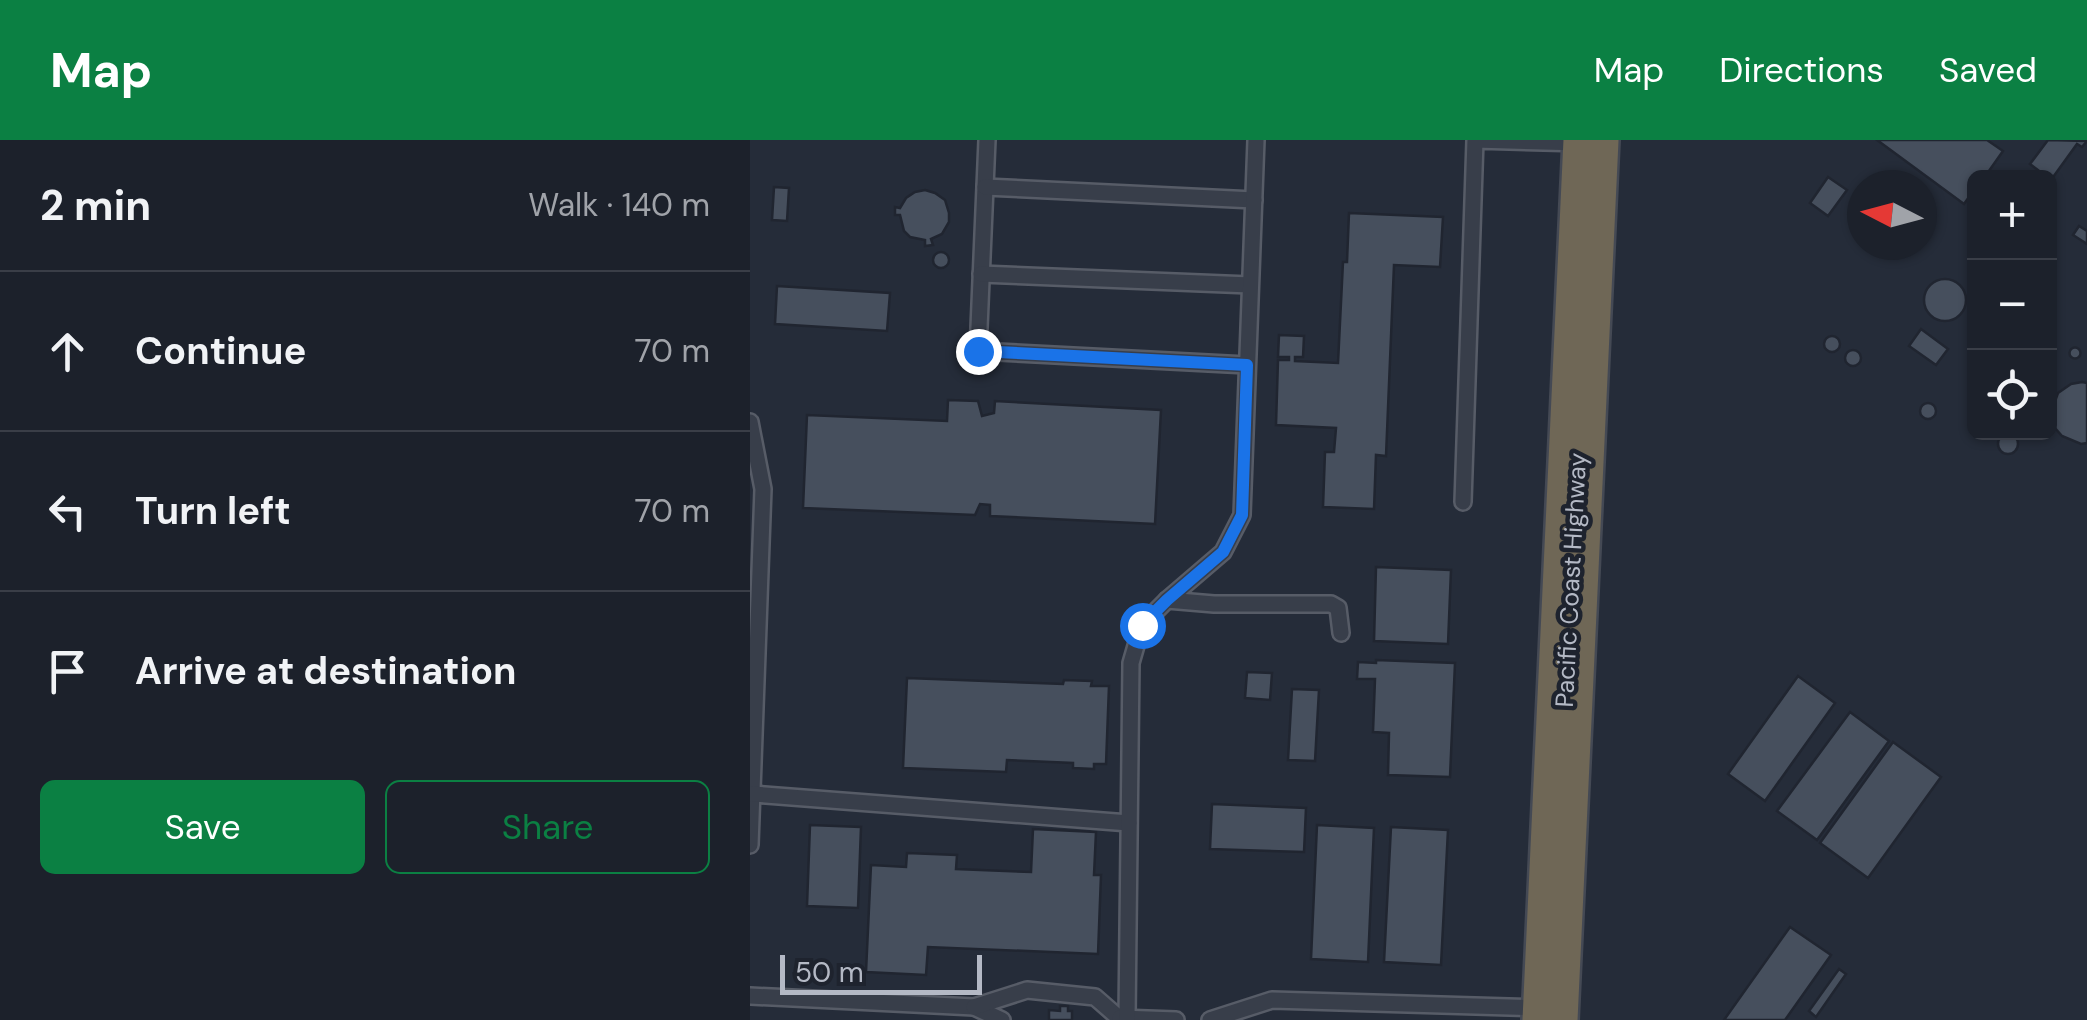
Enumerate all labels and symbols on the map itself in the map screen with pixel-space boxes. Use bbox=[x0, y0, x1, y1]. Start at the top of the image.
north arrow bbox=[1847, 170, 1937, 260]
route end bbox=[956, 329, 1002, 375]
street label: Pacific Coast Highway bbox=[1548, 452, 1594, 708]
route start bbox=[1120, 603, 1166, 649]
scale bar bbox=[780, 950, 982, 994]

